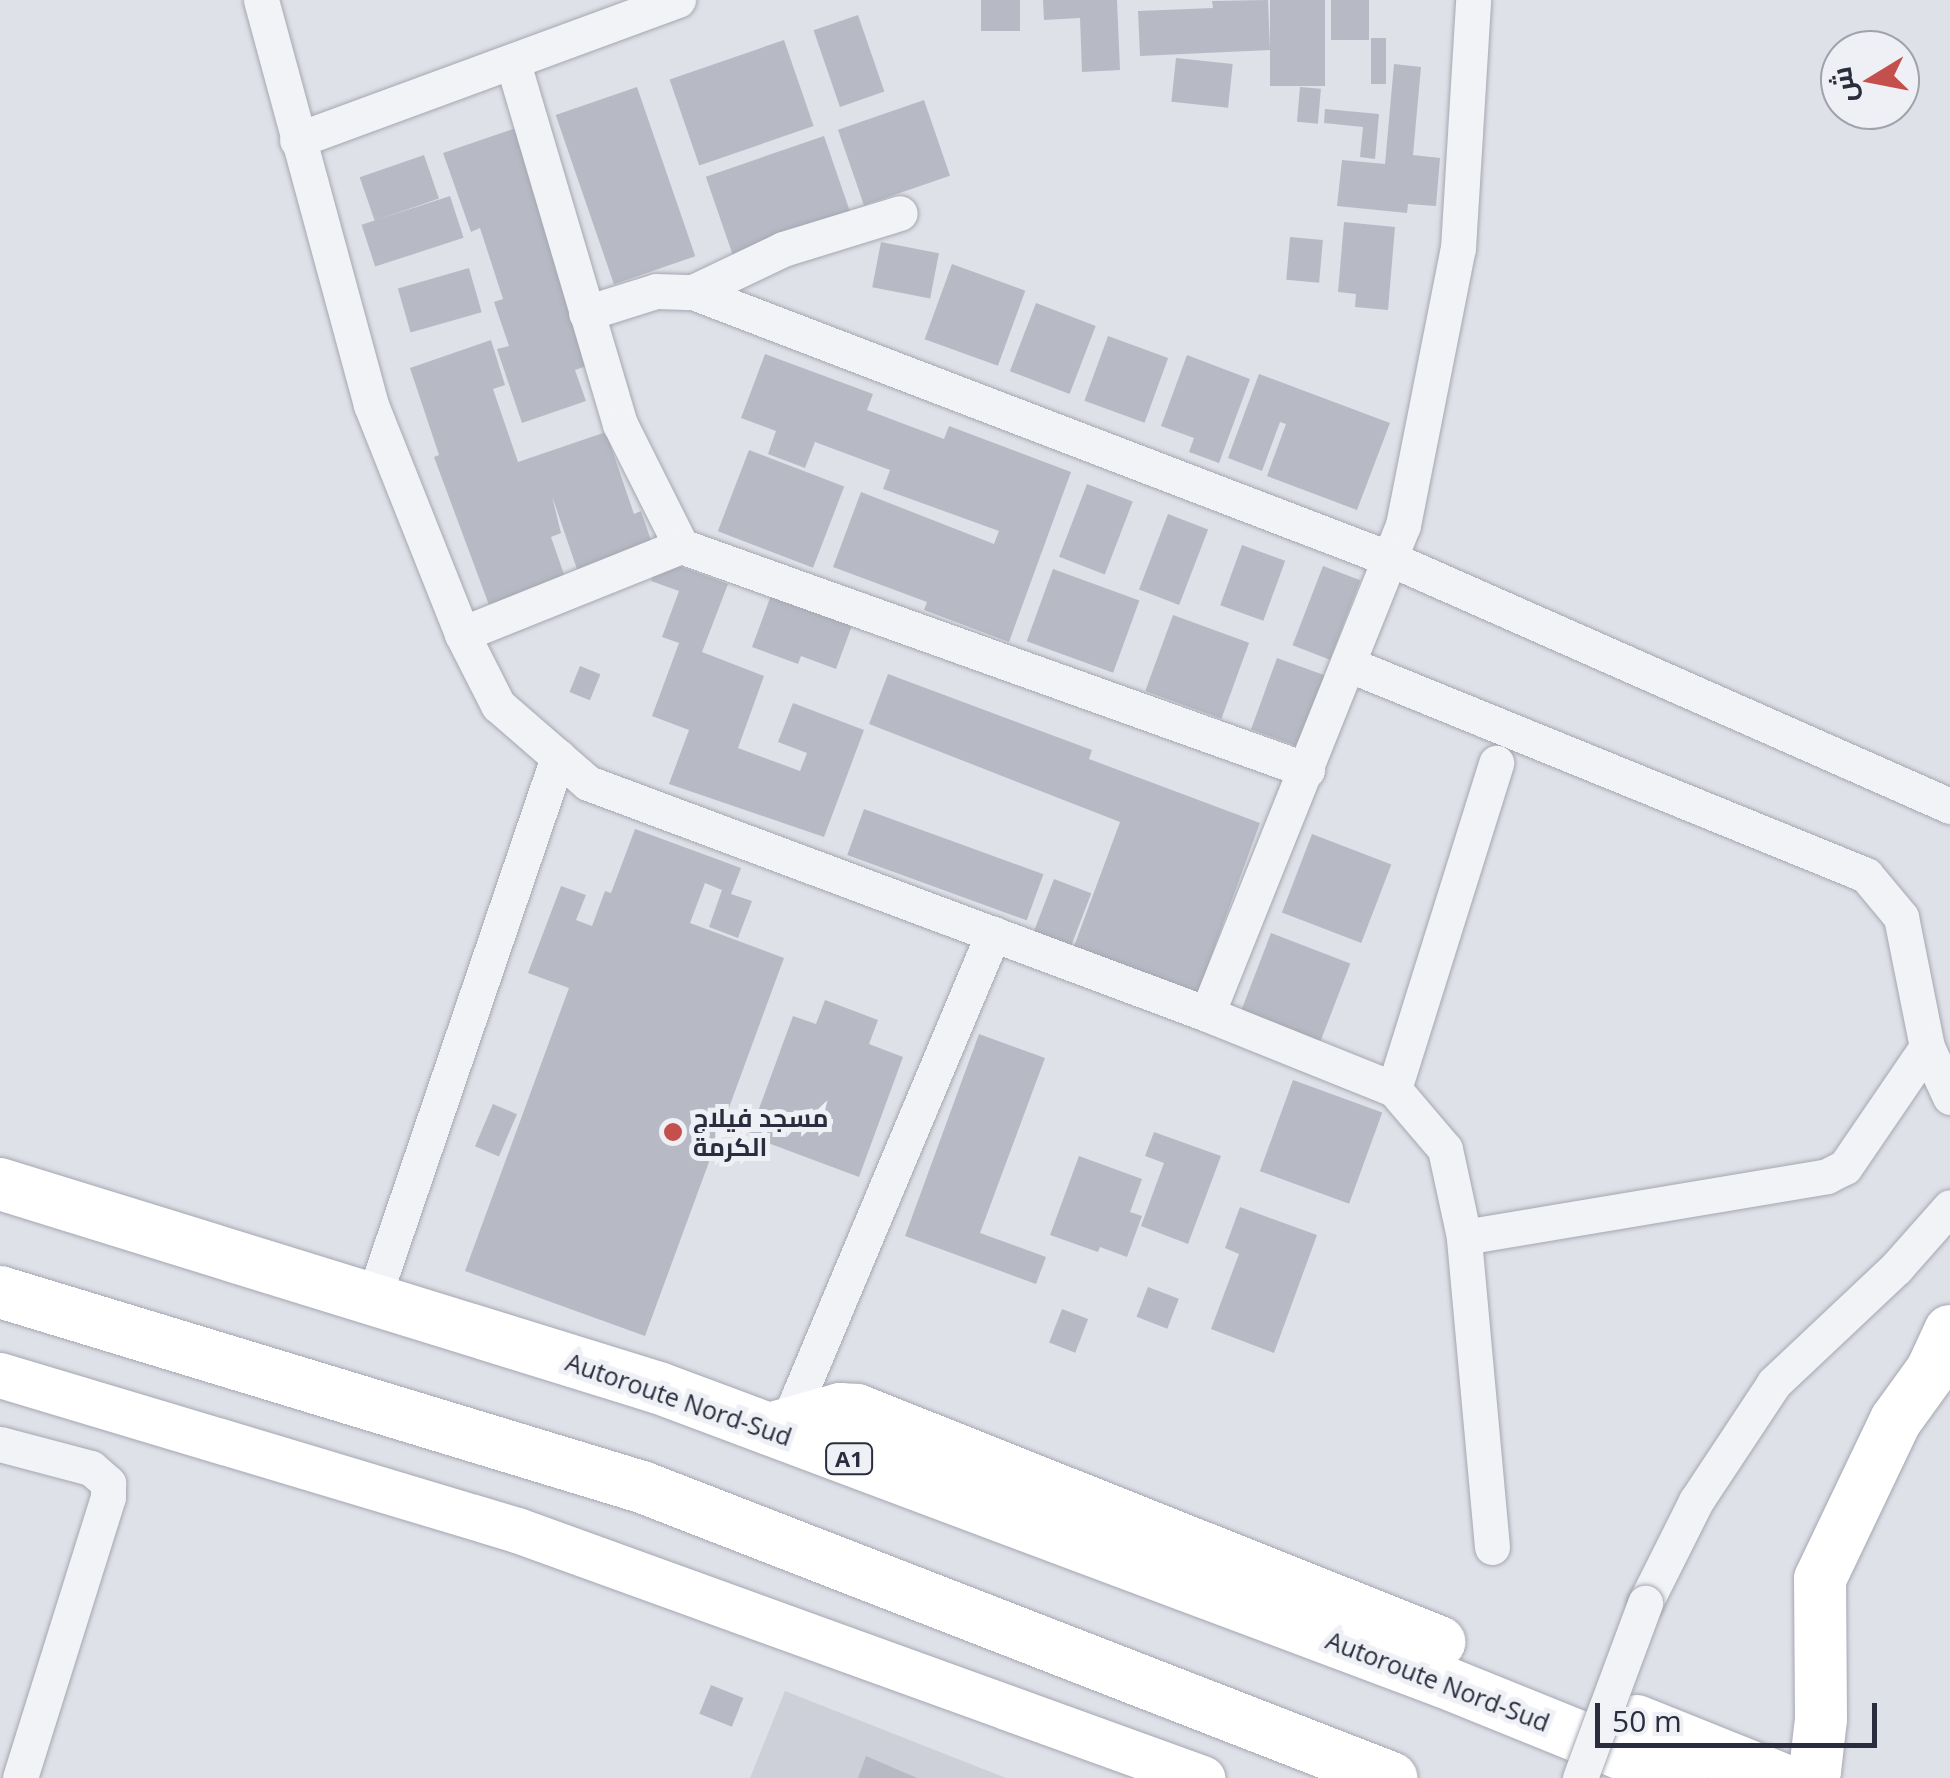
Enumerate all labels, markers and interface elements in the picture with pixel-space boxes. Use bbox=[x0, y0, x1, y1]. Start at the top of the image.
north arrow bbox=[1820, 30, 1920, 130]
text: ش bbox=[1821, 64, 1864, 106]
place label: مسجد فيلاج الكرمة bbox=[693, 1103, 829, 1162]
marker: مسجد فيلاج الكرمة bbox=[662, 1121, 684, 1143]
street label: Autoroute Nord-Sud bbox=[562, 1346, 796, 1452]
road number: A1 bbox=[824, 1442, 874, 1476]
street label: Autoroute Nord-Sud bbox=[1322, 1625, 1554, 1737]
scale bar bbox=[1600, 1683, 1882, 1745]
text: 50 m bbox=[1612, 1700, 1682, 1741]

